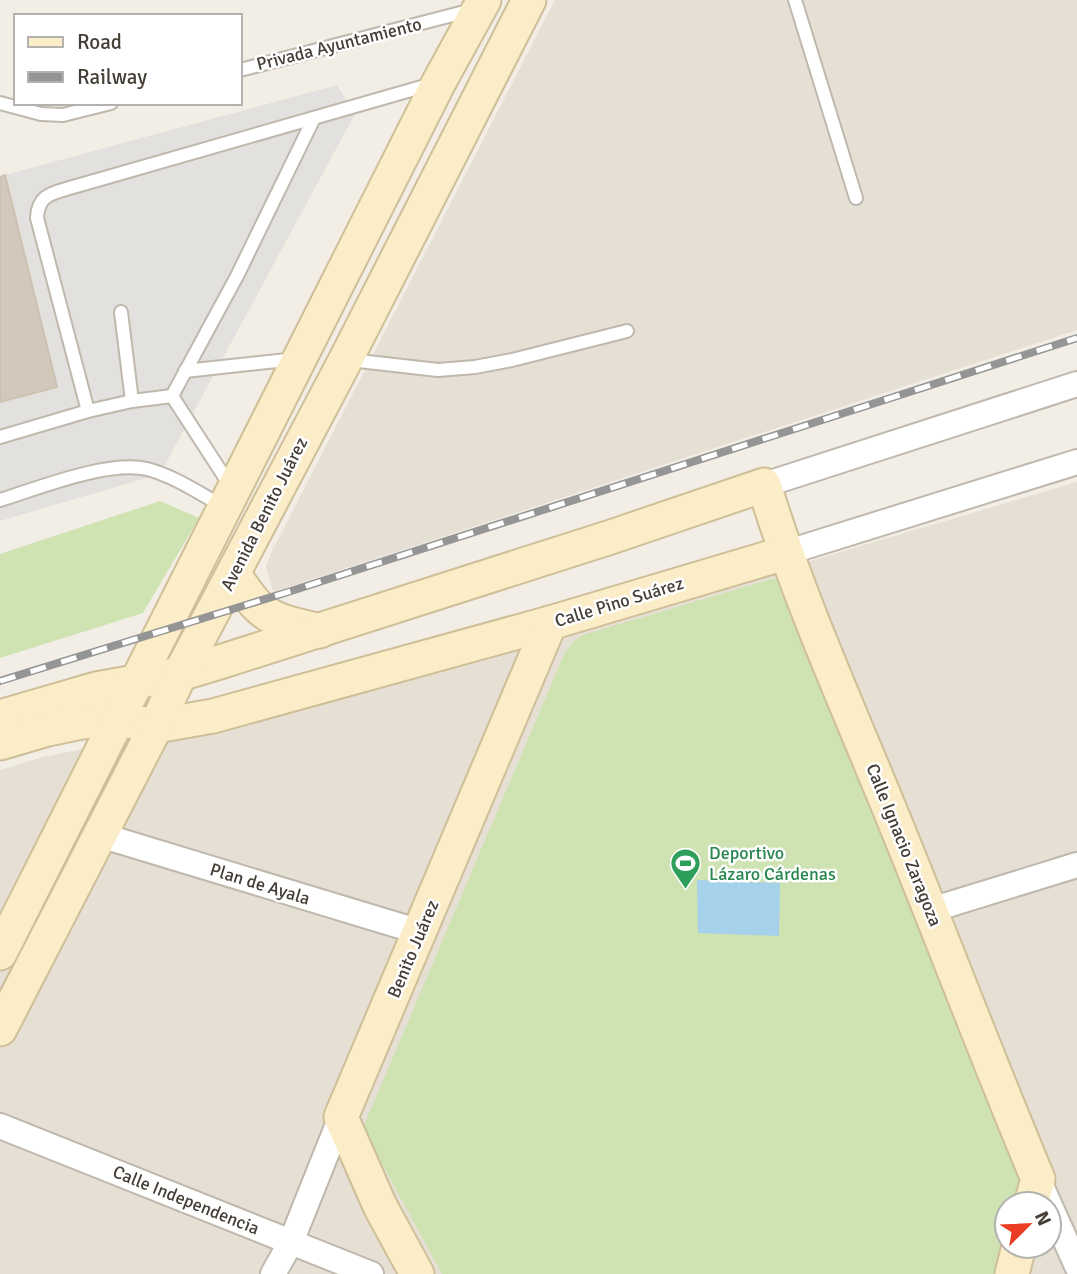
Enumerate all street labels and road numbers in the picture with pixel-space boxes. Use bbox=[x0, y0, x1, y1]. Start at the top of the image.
street label: Privada Ayuntamiento bbox=[254, 13, 424, 75]
street label: Avenida Benito Juárez bbox=[216, 434, 312, 594]
street label: Calle Pino Suárez bbox=[552, 572, 686, 632]
street label: Calle Ignacio Zaragoza bbox=[861, 760, 947, 930]
street label: Plan de Ayala bbox=[207, 858, 313, 910]
street label: Benito Juárez bbox=[382, 897, 444, 1001]
street label: Calle Independencia bbox=[110, 1161, 262, 1239]

